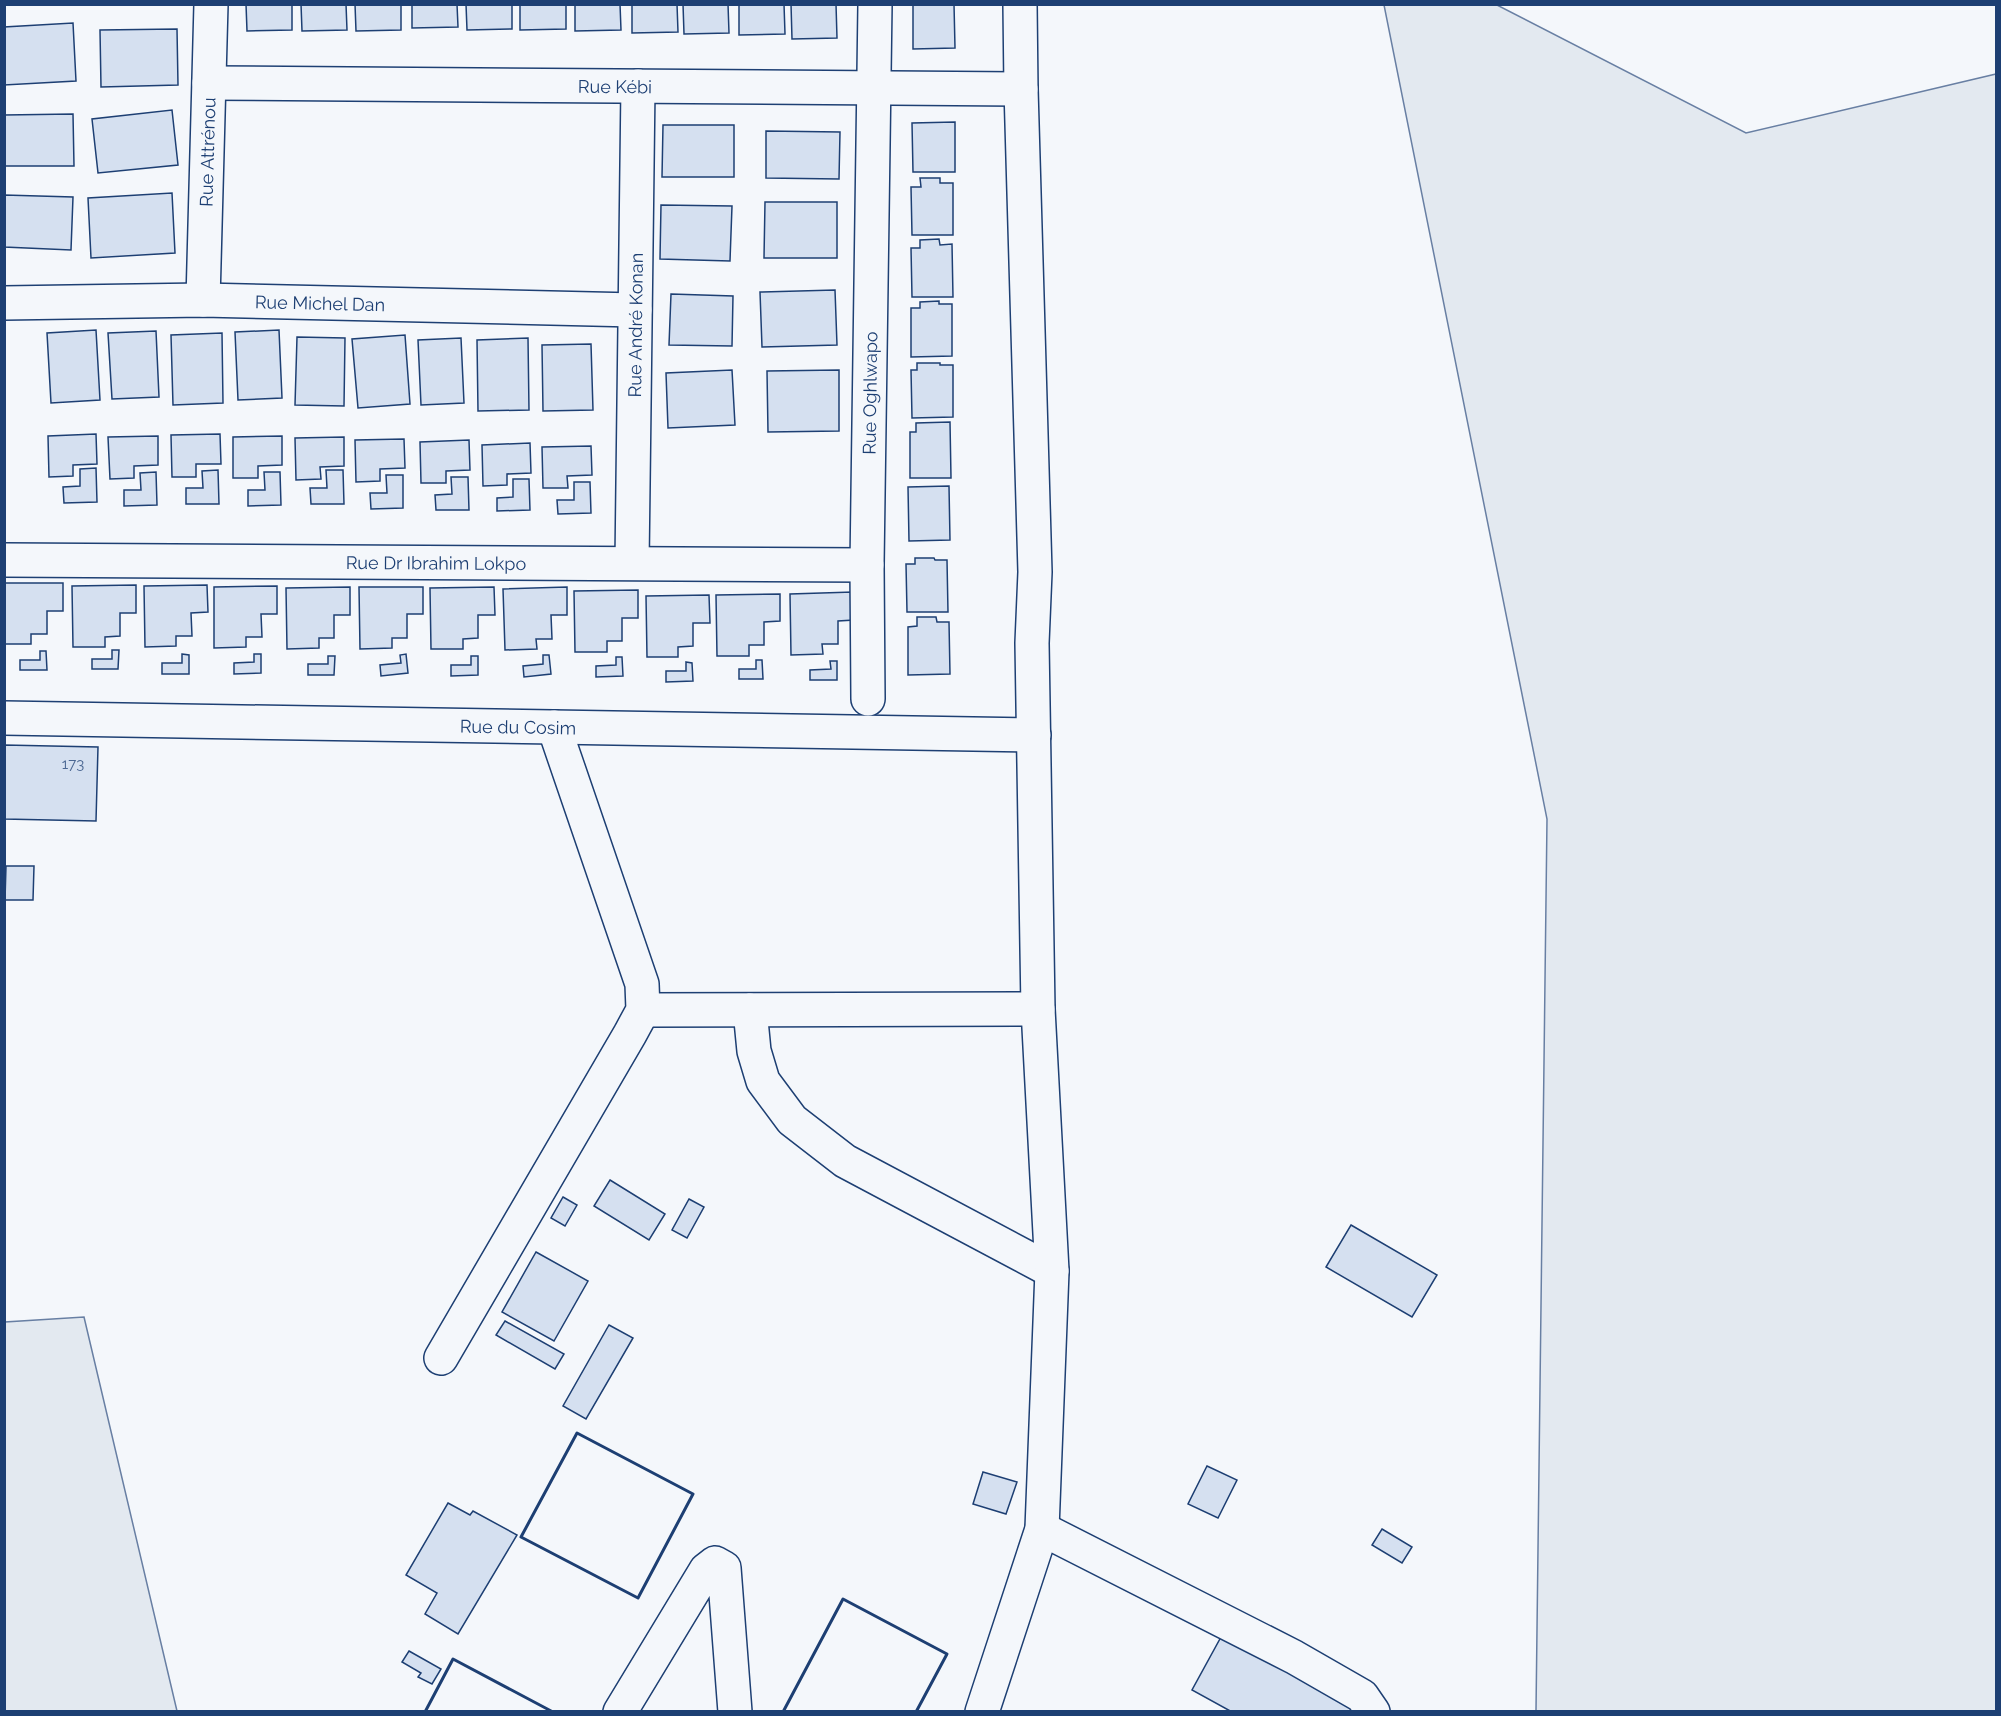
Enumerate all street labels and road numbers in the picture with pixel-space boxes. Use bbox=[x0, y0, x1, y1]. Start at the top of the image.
street label: Rue Kébi bbox=[578, 75, 652, 97]
street label: Rue Attrénou bbox=[195, 97, 219, 207]
street label: Rue André Konan bbox=[624, 253, 646, 397]
street label: Rue Michel Dan bbox=[255, 291, 385, 315]
street label: Rue Oghlwapo bbox=[858, 331, 881, 455]
street label: Rue Dr Ibrahim Lokpo bbox=[346, 551, 527, 574]
street label: Rue du Cosim bbox=[460, 715, 576, 738]

